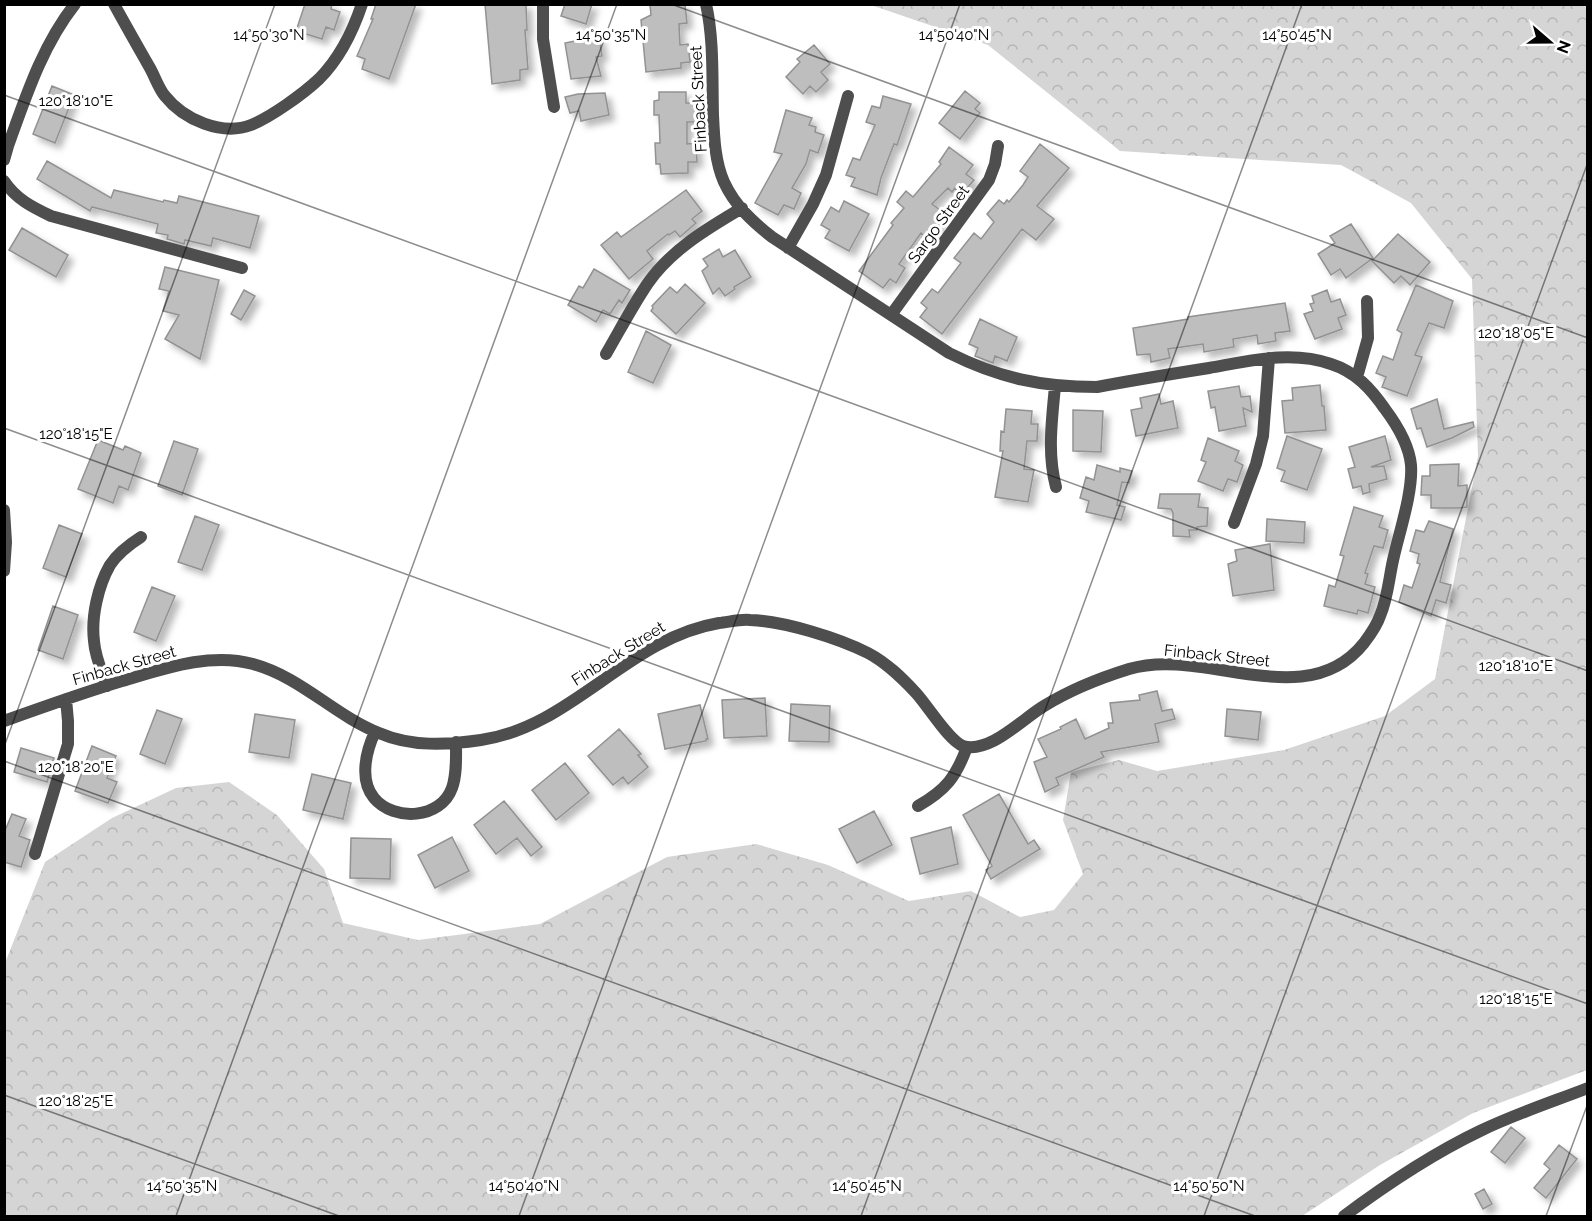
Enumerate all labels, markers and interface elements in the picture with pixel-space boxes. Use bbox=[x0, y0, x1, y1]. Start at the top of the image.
north arrow bbox=[1520, 12, 1580, 72]
text: 14°50'30"N bbox=[233, 26, 305, 44]
text: 14°50'35"N bbox=[576, 26, 646, 44]
text: 14°50'40"N bbox=[919, 26, 989, 44]
text: 14°50'45"N bbox=[1262, 26, 1332, 44]
text: N bbox=[1553, 38, 1575, 56]
street label: Finback Street bbox=[686, 45, 711, 153]
text: 120°18'10"E bbox=[39, 92, 113, 110]
street label: Sargo Street bbox=[904, 181, 973, 267]
text: 120°18'05"E bbox=[1478, 324, 1554, 342]
text: 120°18'15"E bbox=[39, 425, 113, 443]
street label: Finback Street bbox=[568, 617, 669, 690]
street label: Finback Street bbox=[1163, 640, 1272, 671]
street label: Finback Street bbox=[70, 641, 179, 689]
text: 120°18'10"E bbox=[1479, 657, 1553, 675]
text: 120°18'20"E bbox=[38, 758, 114, 776]
text: 120°18'15"E bbox=[1479, 990, 1553, 1008]
text: 120°18'25"E bbox=[39, 1092, 113, 1110]
text: 14°50'35"N bbox=[147, 1177, 217, 1195]
text: 14°50'40"N bbox=[489, 1177, 559, 1195]
text: 14°50'45"N bbox=[832, 1177, 902, 1195]
text: 14°50'50"N bbox=[1173, 1177, 1245, 1195]

